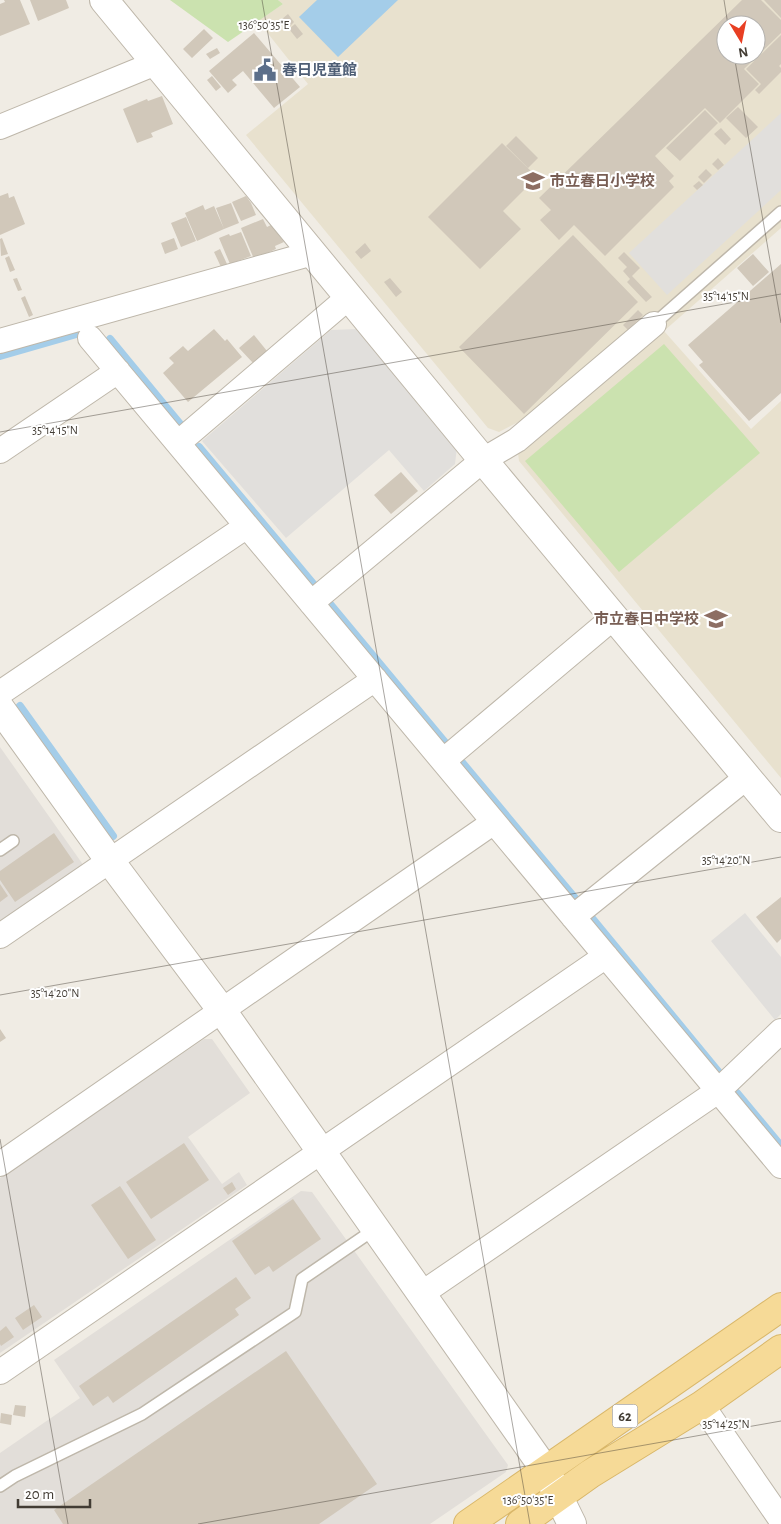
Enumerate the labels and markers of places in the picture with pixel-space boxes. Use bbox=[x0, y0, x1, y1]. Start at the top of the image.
public building icon: 春日児童館 bbox=[252, 57, 278, 83]
place label: 春日児童館 bbox=[282, 62, 357, 78]
school or university icon: 市立春日小学校 bbox=[520, 168, 546, 194]
place label: 市立春日小学校 bbox=[550, 173, 655, 189]
school or university icon: 市立春日中学校 bbox=[703, 606, 729, 632]
place label: 市立春日中学校 bbox=[594, 611, 699, 627]

